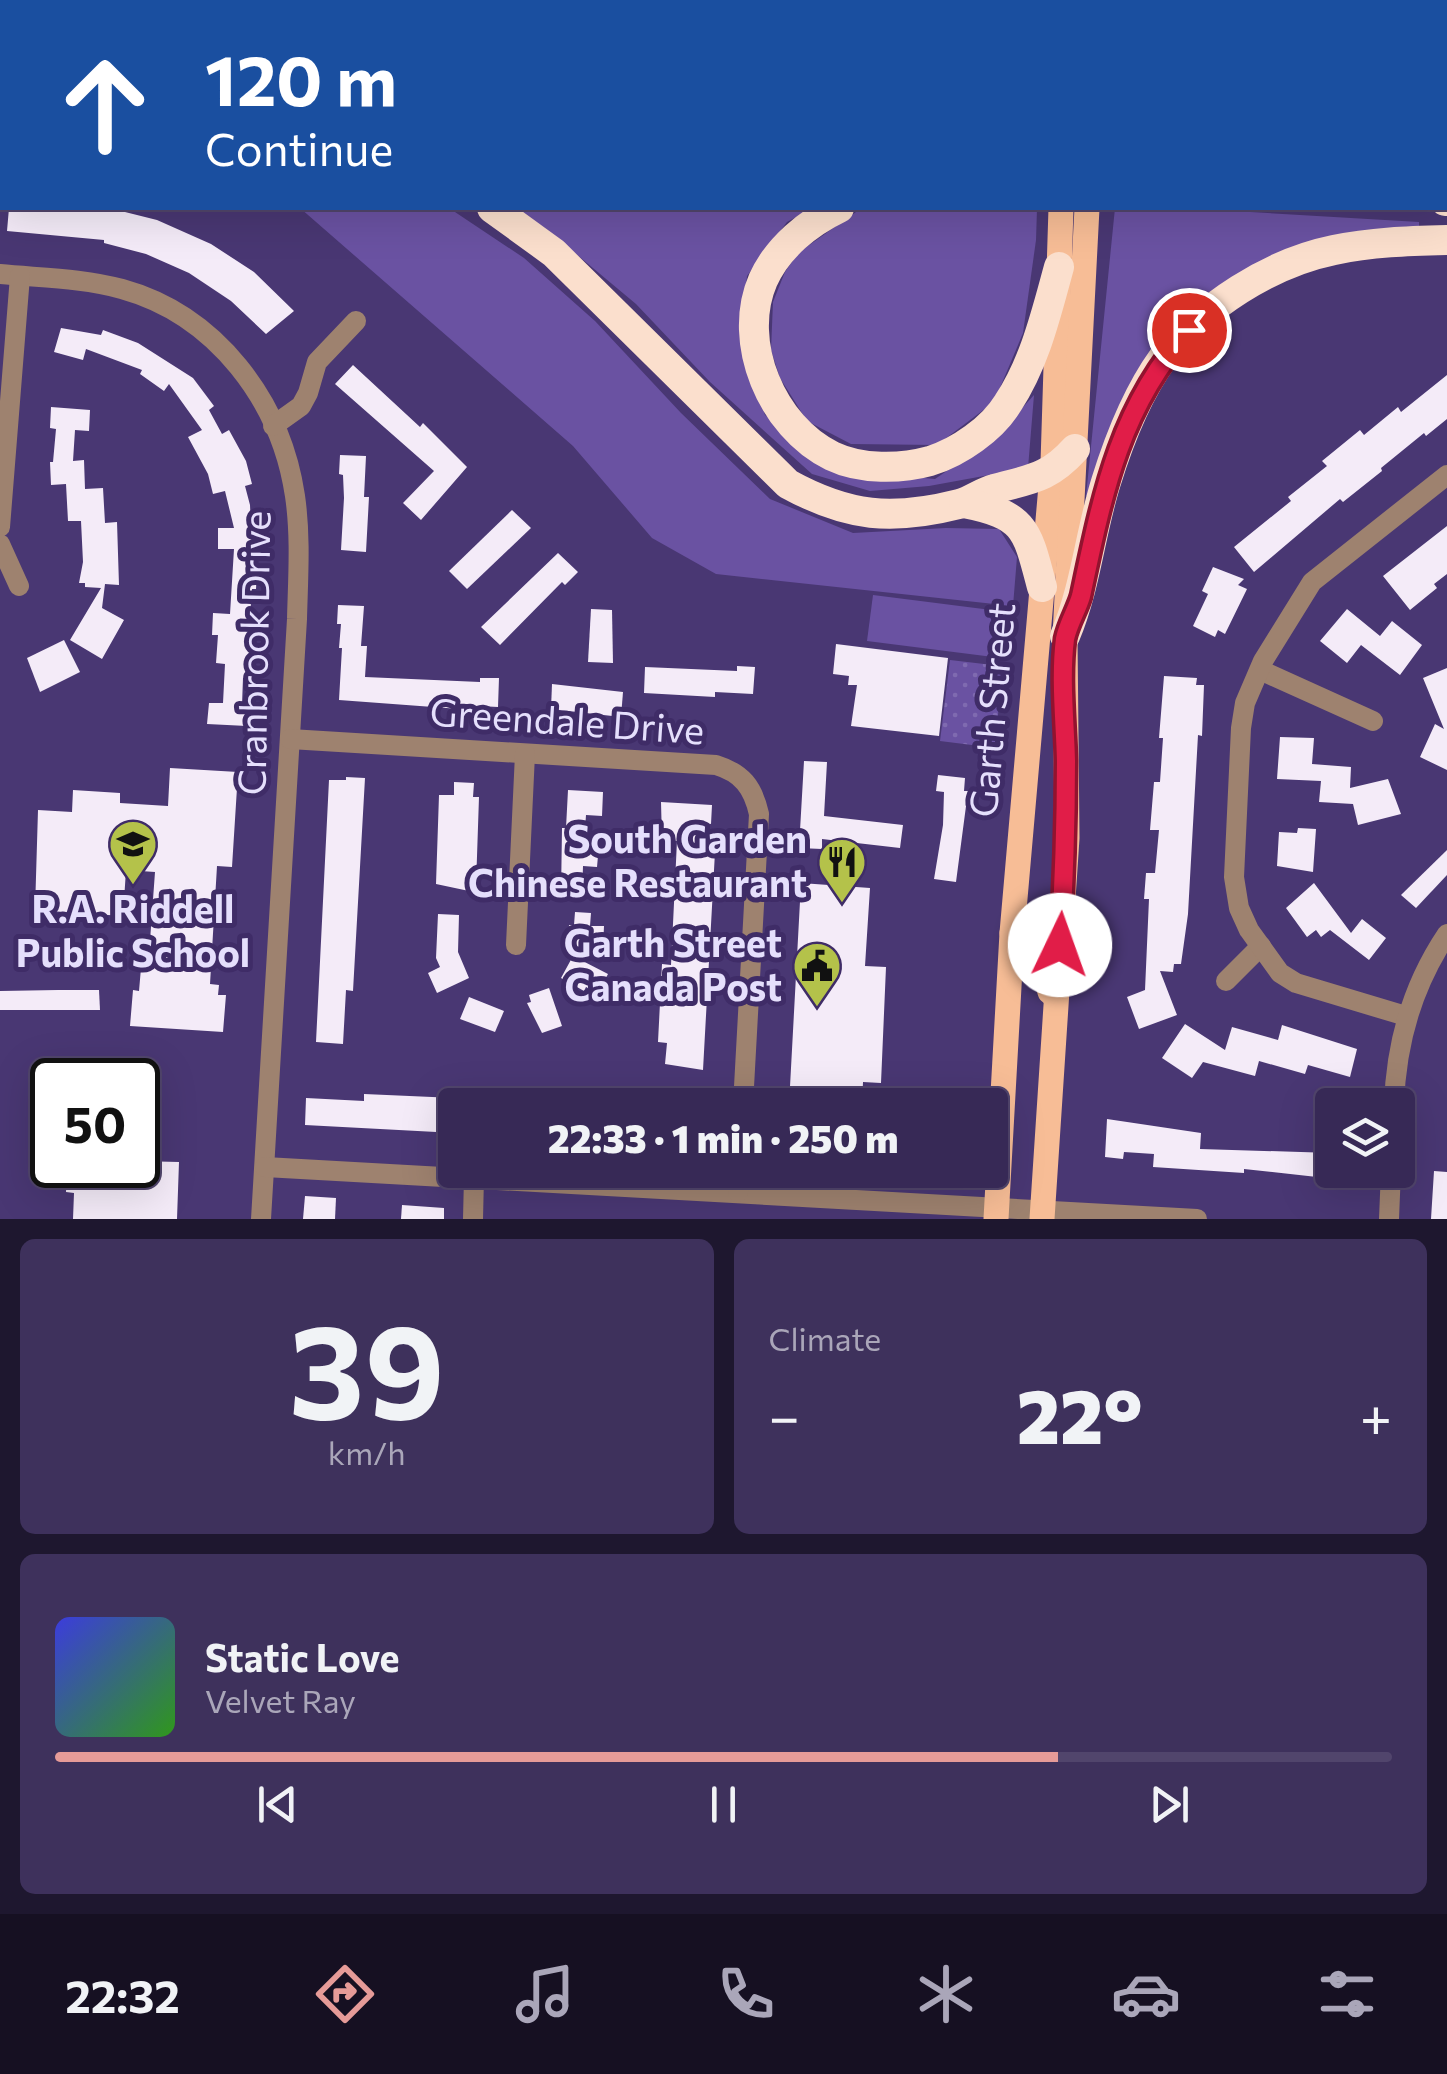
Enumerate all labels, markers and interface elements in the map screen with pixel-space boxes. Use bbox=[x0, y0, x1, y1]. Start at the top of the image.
text: 120 m bbox=[205, 35, 397, 120]
icon: ahead bbox=[40, 40, 170, 170]
text: Continue bbox=[205, 120, 393, 175]
pin bbox=[1147, 288, 1232, 373]
icon: arrive bbox=[1162, 303, 1217, 358]
street label: Cranbrook Drive bbox=[227, 510, 278, 796]
street label: Garth Street bbox=[958, 601, 1023, 819]
street label: Greendale Drive bbox=[428, 686, 706, 753]
place label: South Garden Chinese Restaurant bbox=[468, 814, 807, 905]
school or university icon: R.A. Riddell Public School bbox=[107, 818, 159, 886]
restaurant icon: South Garden Chinese Restaurant bbox=[816, 836, 868, 904]
place label: R.A. Riddell Public School bbox=[16, 884, 250, 975]
position arrow bbox=[1008, 893, 1112, 997]
place label: Garth Street Canada Post bbox=[564, 918, 782, 1009]
public building icon: Garth Street Canada Post bbox=[791, 940, 843, 1008]
speed limit sign: 50 bbox=[30, 1058, 160, 1188]
map controls bbox=[1315, 1088, 1415, 1188]
button: layers bbox=[1315, 1088, 1415, 1188]
text: 22:33 · 1 min · 250 m bbox=[548, 1114, 898, 1161]
text: 39 bbox=[289, 1287, 445, 1446]
text: Climate bbox=[769, 1318, 881, 1358]
text: 22° bbox=[1017, 1368, 1143, 1459]
text: − bbox=[769, 1381, 800, 1448]
text: + bbox=[1360, 1381, 1392, 1448]
text: km/h bbox=[328, 1432, 406, 1472]
text: Static Love bbox=[205, 1633, 400, 1680]
text: Velvet Ray bbox=[205, 1680, 356, 1720]
icon: previous bbox=[250, 1777, 305, 1832]
icon: pause bbox=[696, 1777, 751, 1832]
icon: next bbox=[1142, 1777, 1197, 1832]
icon: directions bbox=[310, 1959, 380, 2029]
icon: music bbox=[510, 1959, 580, 2029]
icon: phone bbox=[711, 1959, 781, 2029]
icon: climate bbox=[911, 1959, 981, 2029]
icon: car bbox=[1111, 1959, 1181, 2029]
icon: filters bbox=[1312, 1959, 1382, 2029]
text: 22:32 bbox=[65, 1967, 180, 2022]

